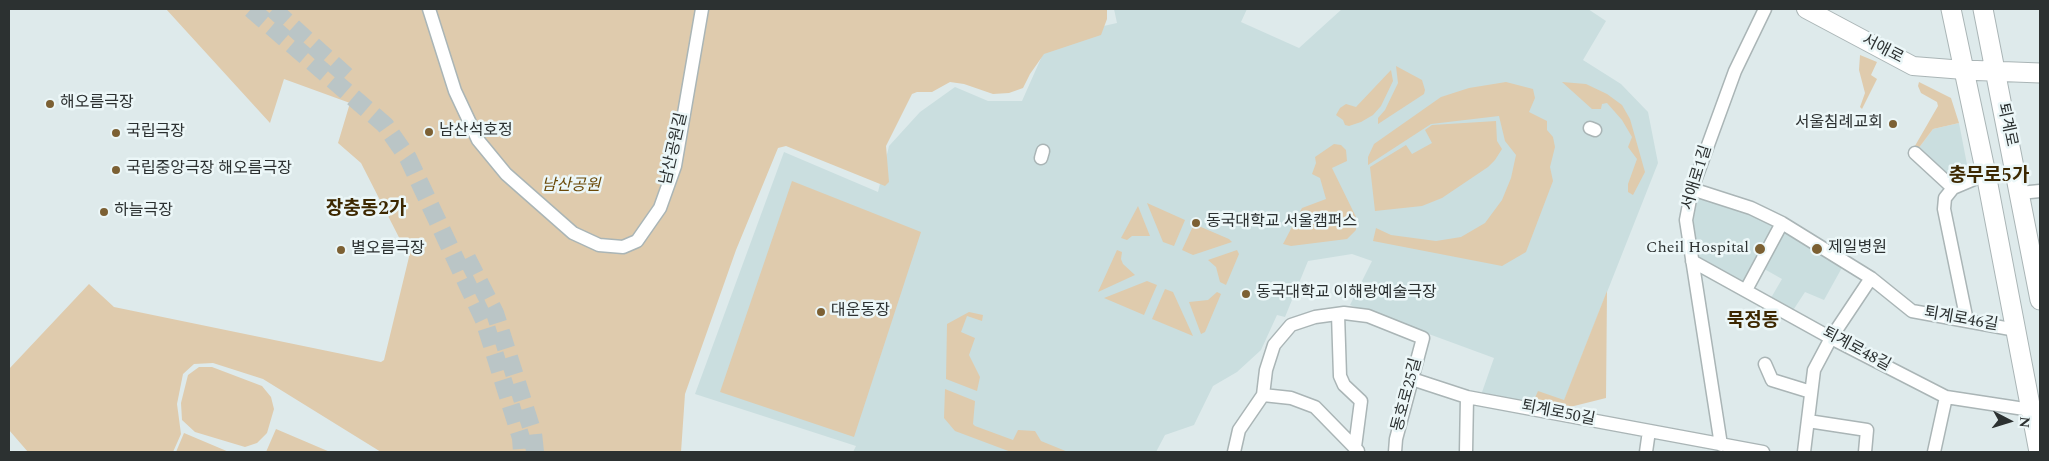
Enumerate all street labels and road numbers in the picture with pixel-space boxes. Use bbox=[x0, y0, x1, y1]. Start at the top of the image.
street label: 서애로 bbox=[1858, 31, 1906, 69]
street label: 퇴계로 bbox=[1992, 101, 2020, 149]
street label: 남산공원길 bbox=[657, 111, 693, 187]
street label: 서애로1길 bbox=[1679, 143, 1717, 213]
street label: 퇴계로46길 bbox=[1922, 304, 2000, 336]
street label: 퇴계로48길 bbox=[1818, 324, 1894, 376]
street label: 동호로25길 bbox=[1389, 356, 1427, 434]
street label: 퇴계로50길 bbox=[1519, 397, 1597, 431]

